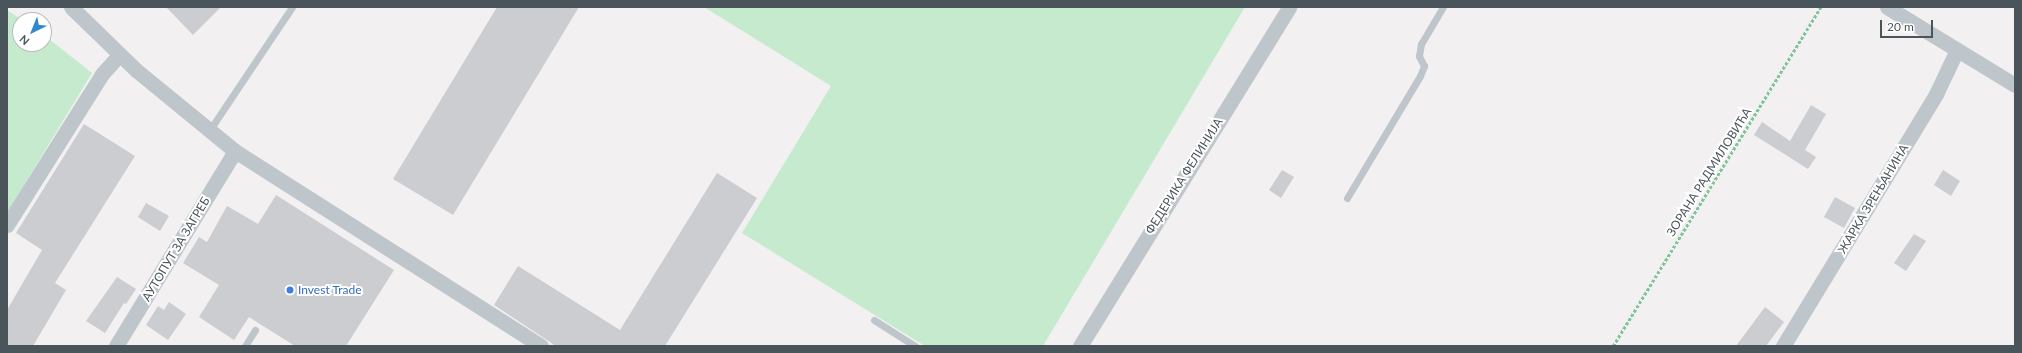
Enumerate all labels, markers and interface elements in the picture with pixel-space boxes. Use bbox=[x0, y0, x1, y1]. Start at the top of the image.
north arrow bbox=[12, 12, 52, 52]
scale bar bbox=[1882, 12, 1935, 38]
text: 20 m bbox=[1887, 19, 1914, 34]
text: N bbox=[17, 33, 32, 48]
street label: ЗОРАНА РАДМИЛОВИЋА bbox=[1664, 105, 1754, 239]
street label: ФЕДЕРИКА ФЕЛИНИЈА bbox=[1142, 115, 1226, 237]
street label: ЖАРКА ЗРЕЊАНИНА bbox=[1835, 142, 1911, 256]
street label: АУТОПУТ ЗА ЗАГРЕБ bbox=[139, 194, 213, 304]
place label: Invest Trade bbox=[298, 283, 362, 297]
marker: Invest Trade bbox=[285, 285, 295, 295]

